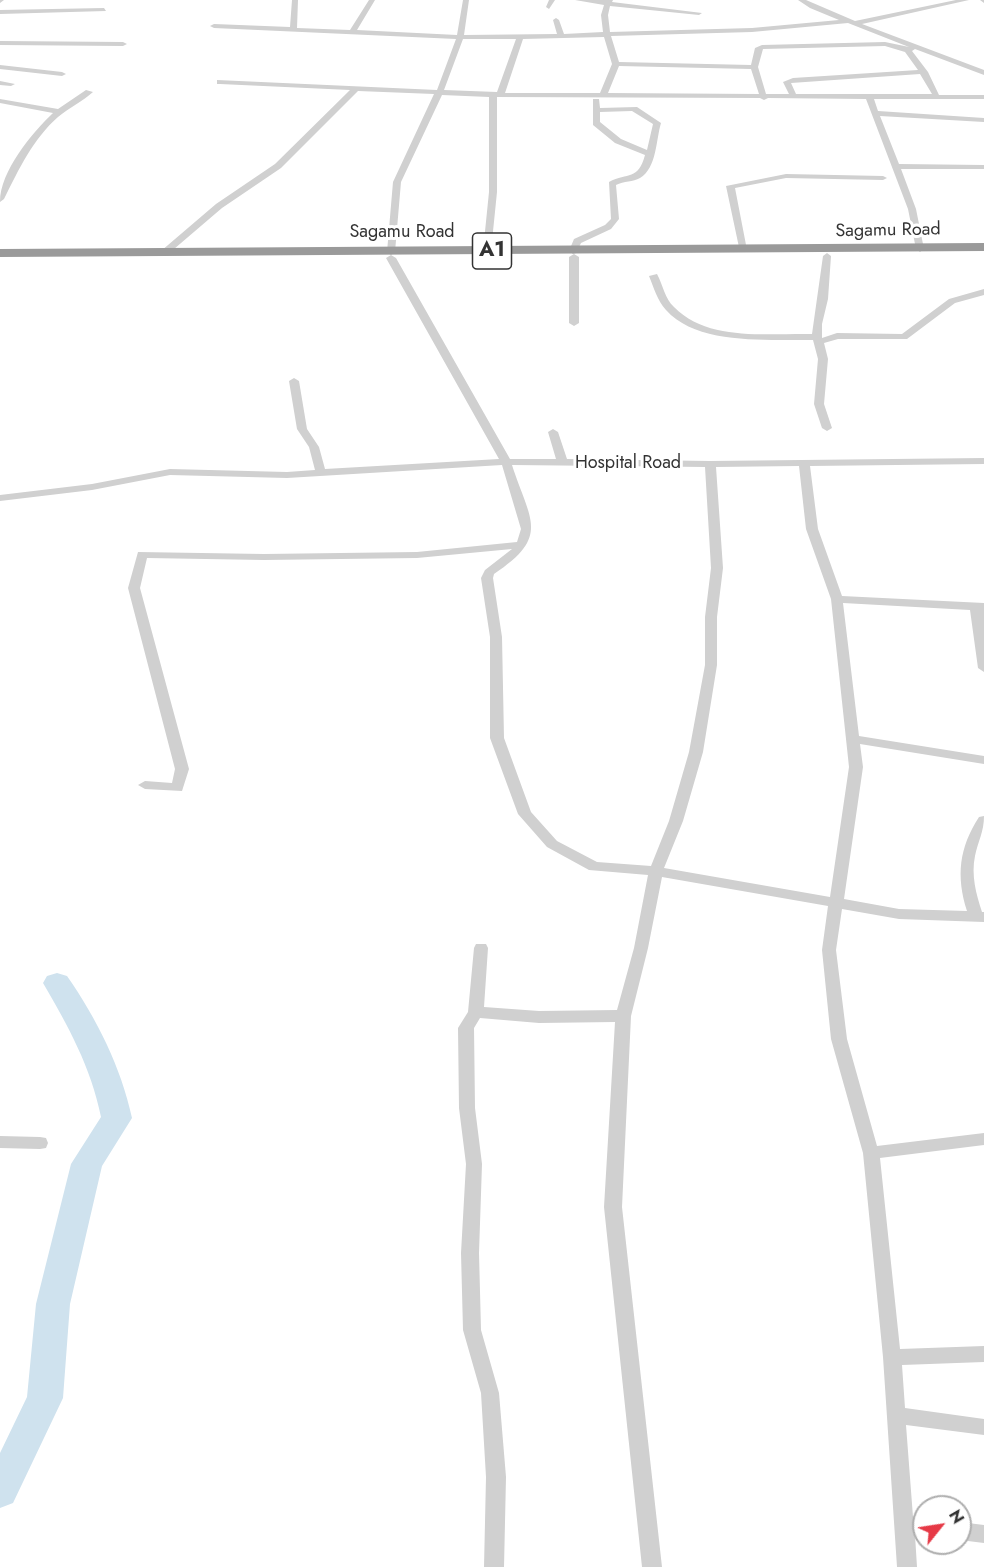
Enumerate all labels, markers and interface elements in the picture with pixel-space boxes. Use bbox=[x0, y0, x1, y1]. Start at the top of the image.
street label: Sagamu Road bbox=[835, 219, 941, 243]
street label: Sagamu Road bbox=[349, 222, 455, 244]
road number: A1 bbox=[472, 233, 512, 269]
street label: Hospital Road bbox=[575, 453, 681, 475]
north arrow bbox=[912, 1495, 972, 1555]
text: N bbox=[943, 1505, 969, 1528]

